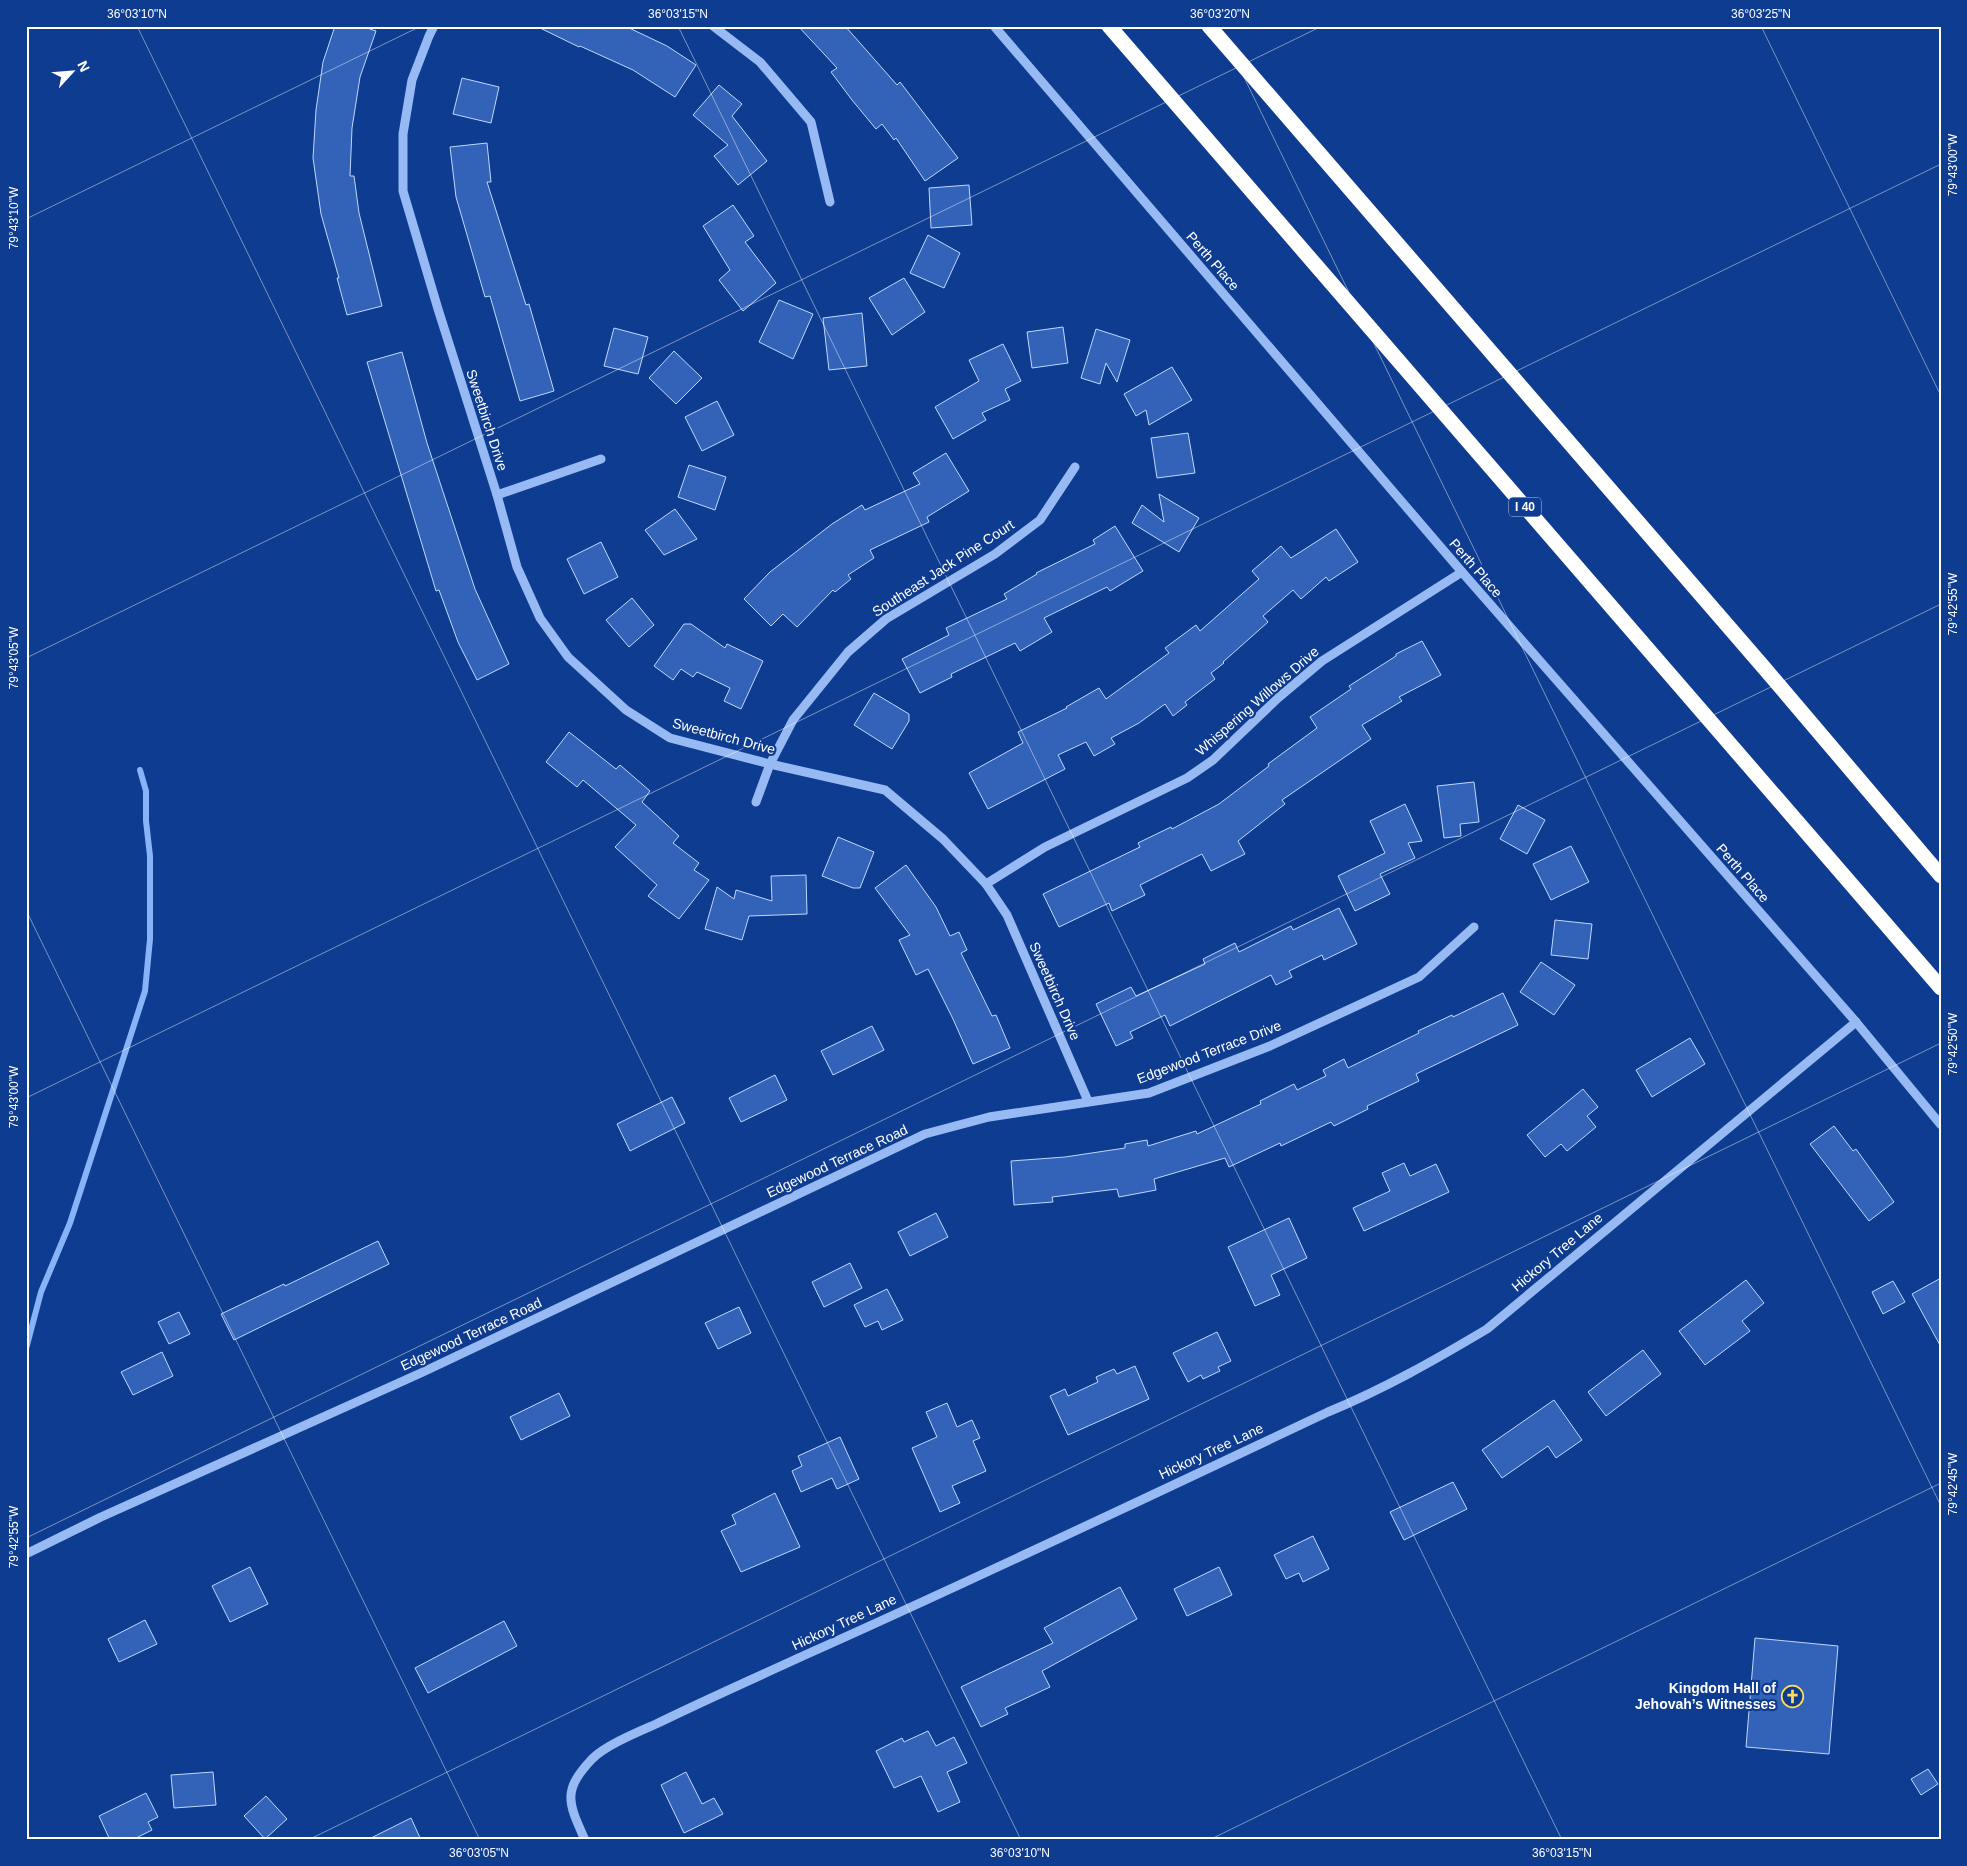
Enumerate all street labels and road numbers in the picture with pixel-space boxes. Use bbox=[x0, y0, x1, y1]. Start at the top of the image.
street label: Perth Place bbox=[1183, 228, 1243, 294]
street label: Sweetbirch Drive bbox=[463, 367, 511, 473]
road number: I 40 bbox=[1509, 498, 1541, 516]
street label: Southeast Jack Pine Court bbox=[869, 516, 1017, 620]
street label: Perth Place bbox=[1446, 535, 1506, 601]
street label: Whispering Willows Drive bbox=[1192, 643, 1322, 759]
street label: Sweetbirch Drive bbox=[671, 715, 777, 757]
street label: Perth Place bbox=[1713, 840, 1773, 906]
street label: Sweetbirch Drive bbox=[1026, 939, 1084, 1043]
street label: Edgewood Terrace Drive bbox=[1135, 1017, 1284, 1087]
street label: Edgewood Terrace Road bbox=[764, 1121, 910, 1201]
street label: Hickory Tree Lane bbox=[1508, 1209, 1606, 1295]
street label: Edgewood Terrace Road bbox=[398, 1294, 544, 1374]
street label: Hickory Tree Lane bbox=[1156, 1420, 1266, 1482]
street label: Hickory Tree Lane bbox=[789, 1591, 899, 1653]

